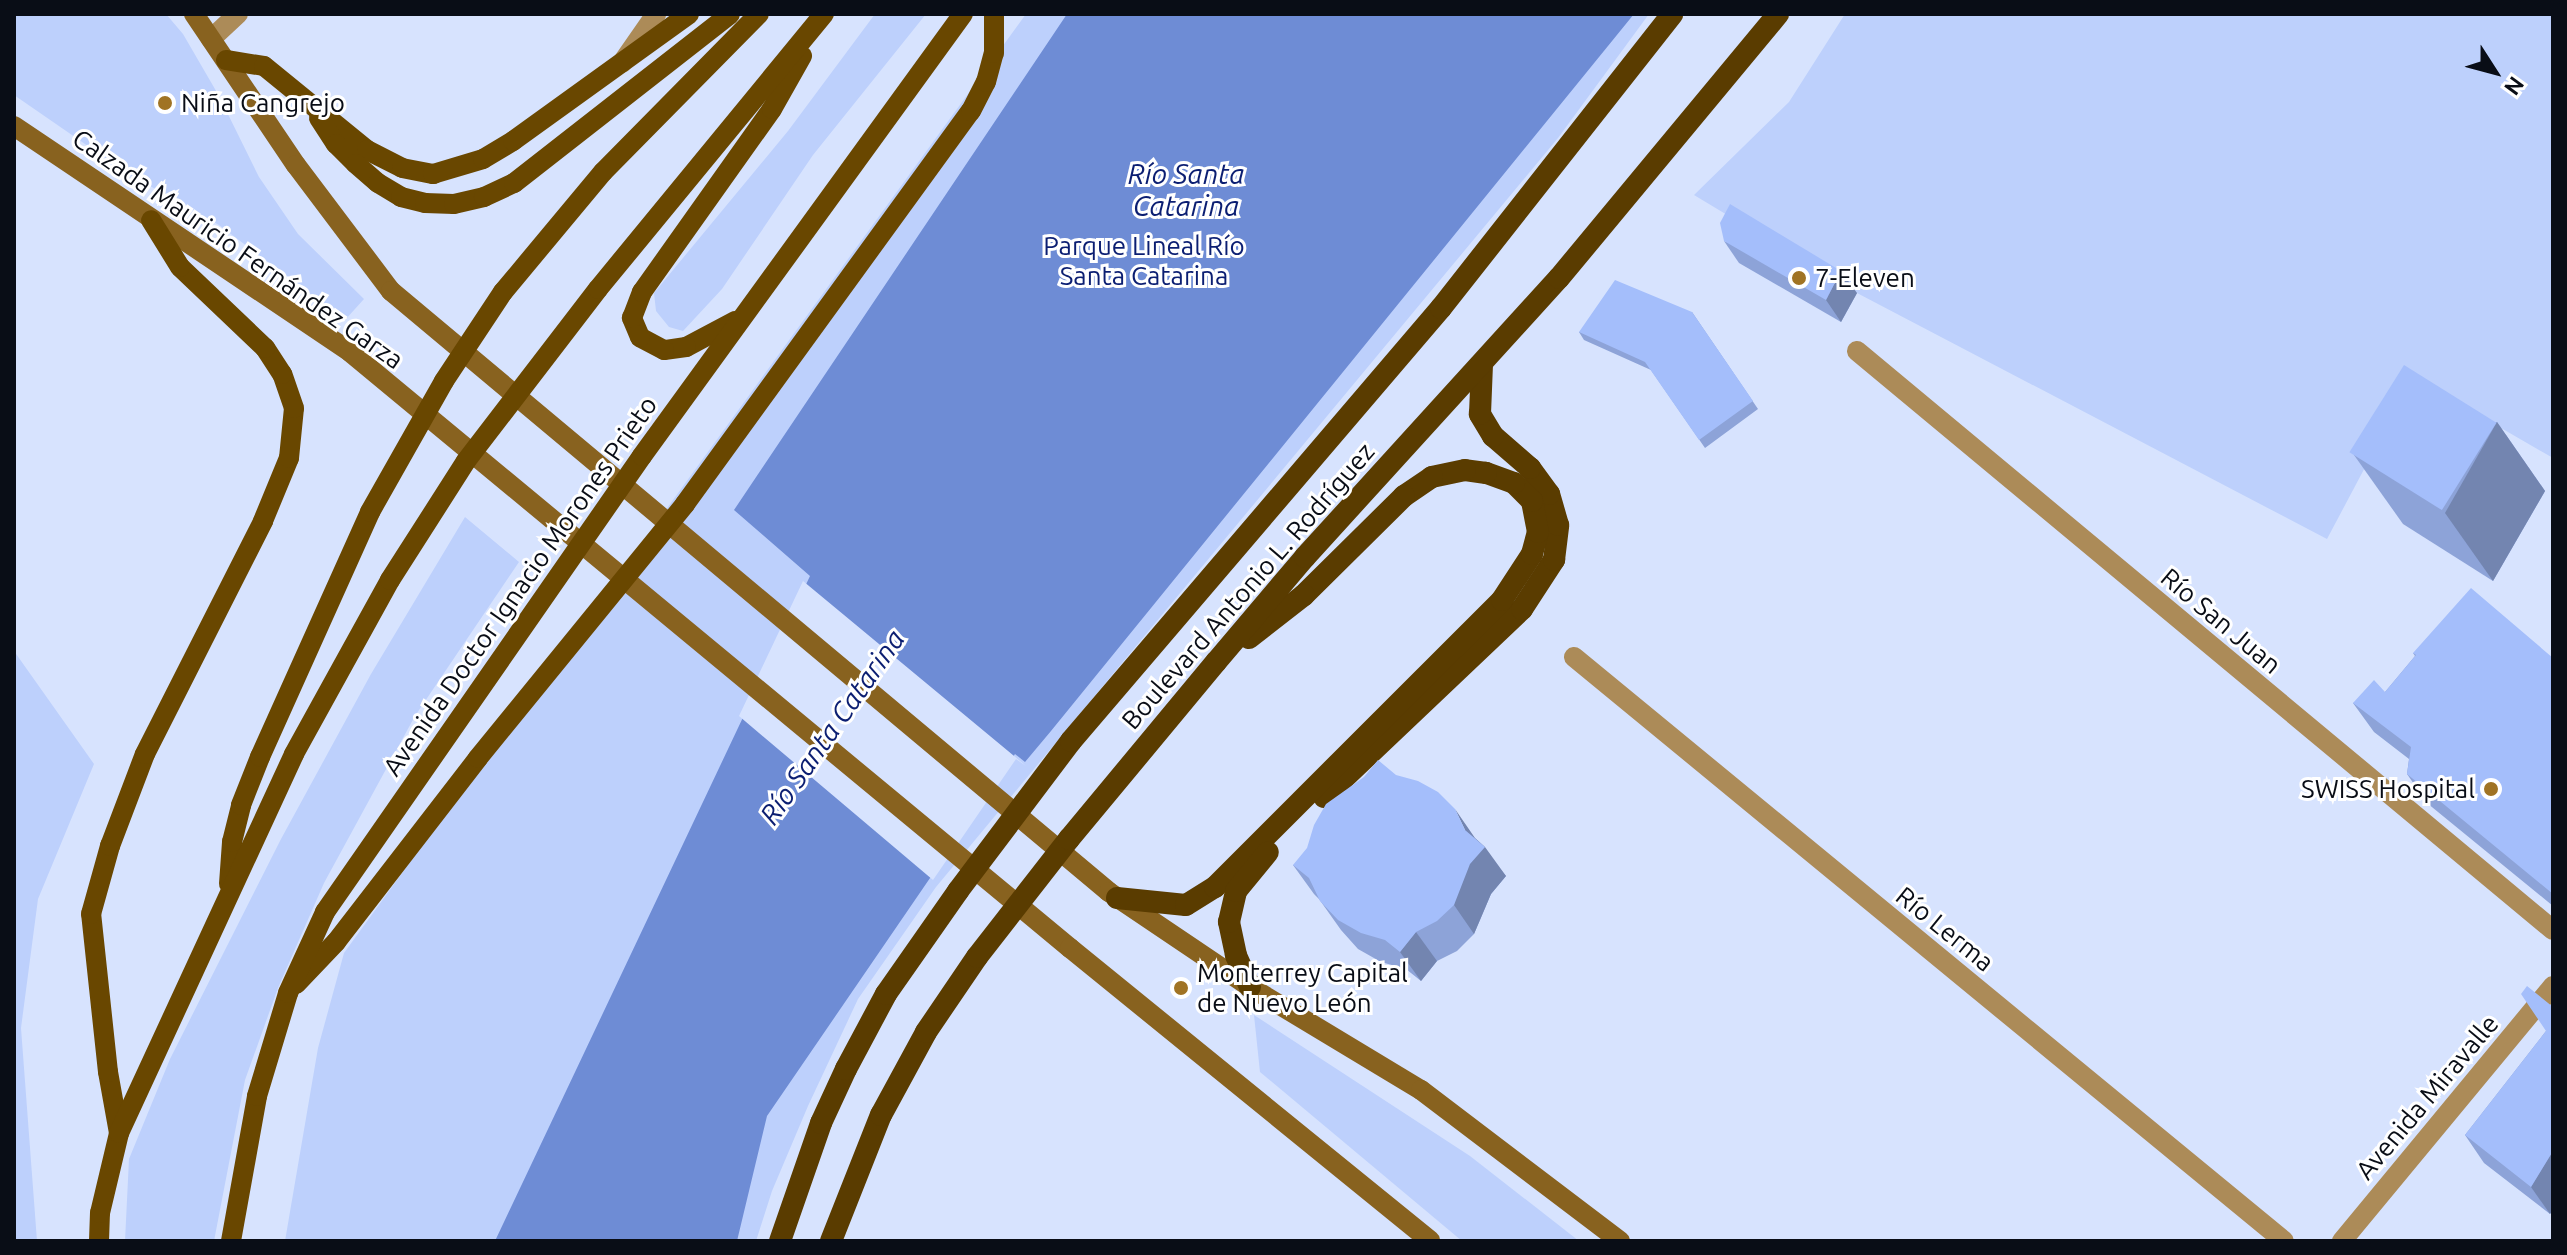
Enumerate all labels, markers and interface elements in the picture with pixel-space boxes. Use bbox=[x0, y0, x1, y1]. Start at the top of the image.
north arrow bbox=[2455, 32, 2535, 112]
text: N bbox=[2500, 72, 2530, 100]
place label: Niña Cangrejo bbox=[181, 87, 345, 119]
marker: Niña Cangrejo bbox=[156, 94, 174, 112]
street label: Calzada Mauricio Fernández Garza bbox=[67, 122, 409, 376]
water label: Río Santa Catarina bbox=[1128, 157, 1244, 223]
park label: Parque Lineal Río Santa Catarina bbox=[1043, 230, 1245, 292]
place label: 7-Eleven bbox=[1815, 262, 1915, 294]
marker: 7-Eleven bbox=[1790, 269, 1808, 287]
street label: Avenida Doctor Ignacio Morones Prieto bbox=[376, 390, 664, 782]
street label: Boulevard Antonio L. Rodríguez bbox=[1115, 436, 1381, 736]
street label: Río San Juan bbox=[2155, 562, 2287, 680]
water label: Río Santa Catarina bbox=[752, 623, 912, 831]
place label: SWISS Hospital bbox=[2301, 773, 2475, 805]
marker: SWISS Hospital bbox=[2482, 780, 2500, 798]
street label: Río Lerma bbox=[1890, 880, 2000, 978]
place label: Monterrey Capital de Nuevo León bbox=[1197, 957, 1408, 1018]
marker: Monterrey Capital de Nuevo León bbox=[1172, 979, 1190, 997]
street label: Avenida Miravalle bbox=[2349, 1008, 2505, 1186]

